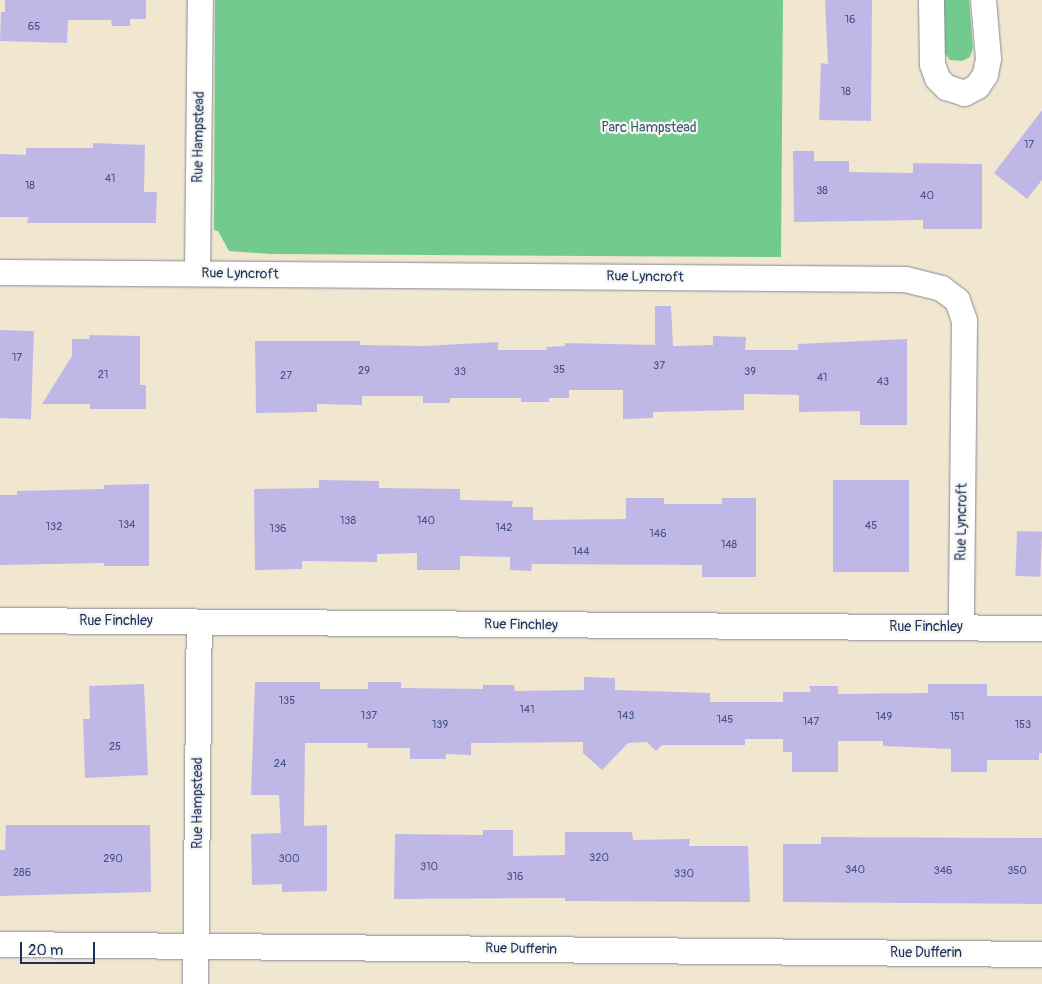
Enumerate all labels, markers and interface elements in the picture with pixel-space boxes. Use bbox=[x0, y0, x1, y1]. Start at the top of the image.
house number: 16 bbox=[845, 13, 855, 27]
house number: 65 bbox=[28, 20, 40, 34]
house number: 18 bbox=[841, 85, 851, 99]
street label: Rue Hampstead bbox=[190, 91, 208, 183]
park label: Parc Hampstead bbox=[601, 120, 697, 136]
house number: 17 bbox=[1024, 138, 1034, 152]
house number: 41 bbox=[105, 172, 115, 186]
house number: 18 bbox=[25, 179, 35, 193]
house number: 38 bbox=[816, 184, 828, 198]
house number: 40 bbox=[920, 189, 934, 203]
street label: Rue Lyncroft bbox=[201, 265, 279, 283]
street label: Rue Lyncroft bbox=[606, 268, 684, 286]
house number: 17 bbox=[12, 351, 22, 365]
house number: 37 bbox=[653, 359, 665, 373]
house number: 35 bbox=[553, 363, 565, 377]
house number: 29 bbox=[358, 364, 370, 378]
house number: 33 bbox=[454, 365, 466, 379]
house number: 39 bbox=[744, 365, 756, 379]
house number: 21 bbox=[98, 368, 108, 382]
house number: 27 bbox=[280, 369, 292, 383]
house number: 41 bbox=[817, 371, 827, 385]
house number: 43 bbox=[877, 375, 889, 389]
street label: Rue Lyncroft bbox=[953, 483, 971, 561]
house number: 138 bbox=[340, 514, 356, 528]
house number: 140 bbox=[417, 514, 435, 528]
house number: 134 bbox=[119, 518, 135, 532]
house number: 45 bbox=[865, 519, 877, 533]
house number: 132 bbox=[46, 520, 62, 534]
house number: 142 bbox=[496, 521, 512, 535]
house number: 136 bbox=[270, 522, 286, 536]
house number: 146 bbox=[649, 527, 667, 541]
house number: 148 bbox=[721, 538, 737, 552]
house number: 144 bbox=[572, 545, 590, 559]
street label: Rue Finchley bbox=[79, 613, 153, 629]
street label: Rue Finchley bbox=[484, 616, 558, 634]
street label: Rue Finchley bbox=[889, 619, 963, 635]
house number: 135 bbox=[279, 694, 295, 708]
house number: 141 bbox=[520, 703, 534, 717]
house number: 137 bbox=[361, 709, 377, 723]
house number: 143 bbox=[618, 709, 634, 723]
house number: 149 bbox=[876, 710, 892, 724]
house number: 151 bbox=[950, 710, 964, 724]
house number: 145 bbox=[717, 713, 733, 727]
house number: 147 bbox=[803, 715, 819, 729]
house number: 139 bbox=[432, 718, 448, 732]
house number: 153 bbox=[1015, 718, 1031, 732]
house number: 25 bbox=[109, 740, 121, 754]
street label: Rue Hampstead bbox=[190, 757, 206, 849]
house number: 24 bbox=[274, 757, 286, 771]
house number: 320 bbox=[589, 851, 609, 865]
house number: 290 bbox=[103, 852, 123, 866]
house number: 300 bbox=[278, 852, 300, 866]
house number: 310 bbox=[420, 860, 438, 874]
house number: 340 bbox=[845, 863, 865, 877]
house number: 346 bbox=[934, 864, 952, 878]
house number: 350 bbox=[1007, 864, 1027, 878]
house number: 286 bbox=[13, 866, 31, 880]
house number: 330 bbox=[674, 867, 694, 881]
house number: 316 bbox=[507, 870, 523, 884]
scale bar bbox=[22, 932, 98, 964]
street label: Rue Dufferin bbox=[485, 940, 557, 958]
text: 20 m bbox=[28, 941, 63, 960]
street label: Rue Dufferin bbox=[890, 945, 962, 961]

